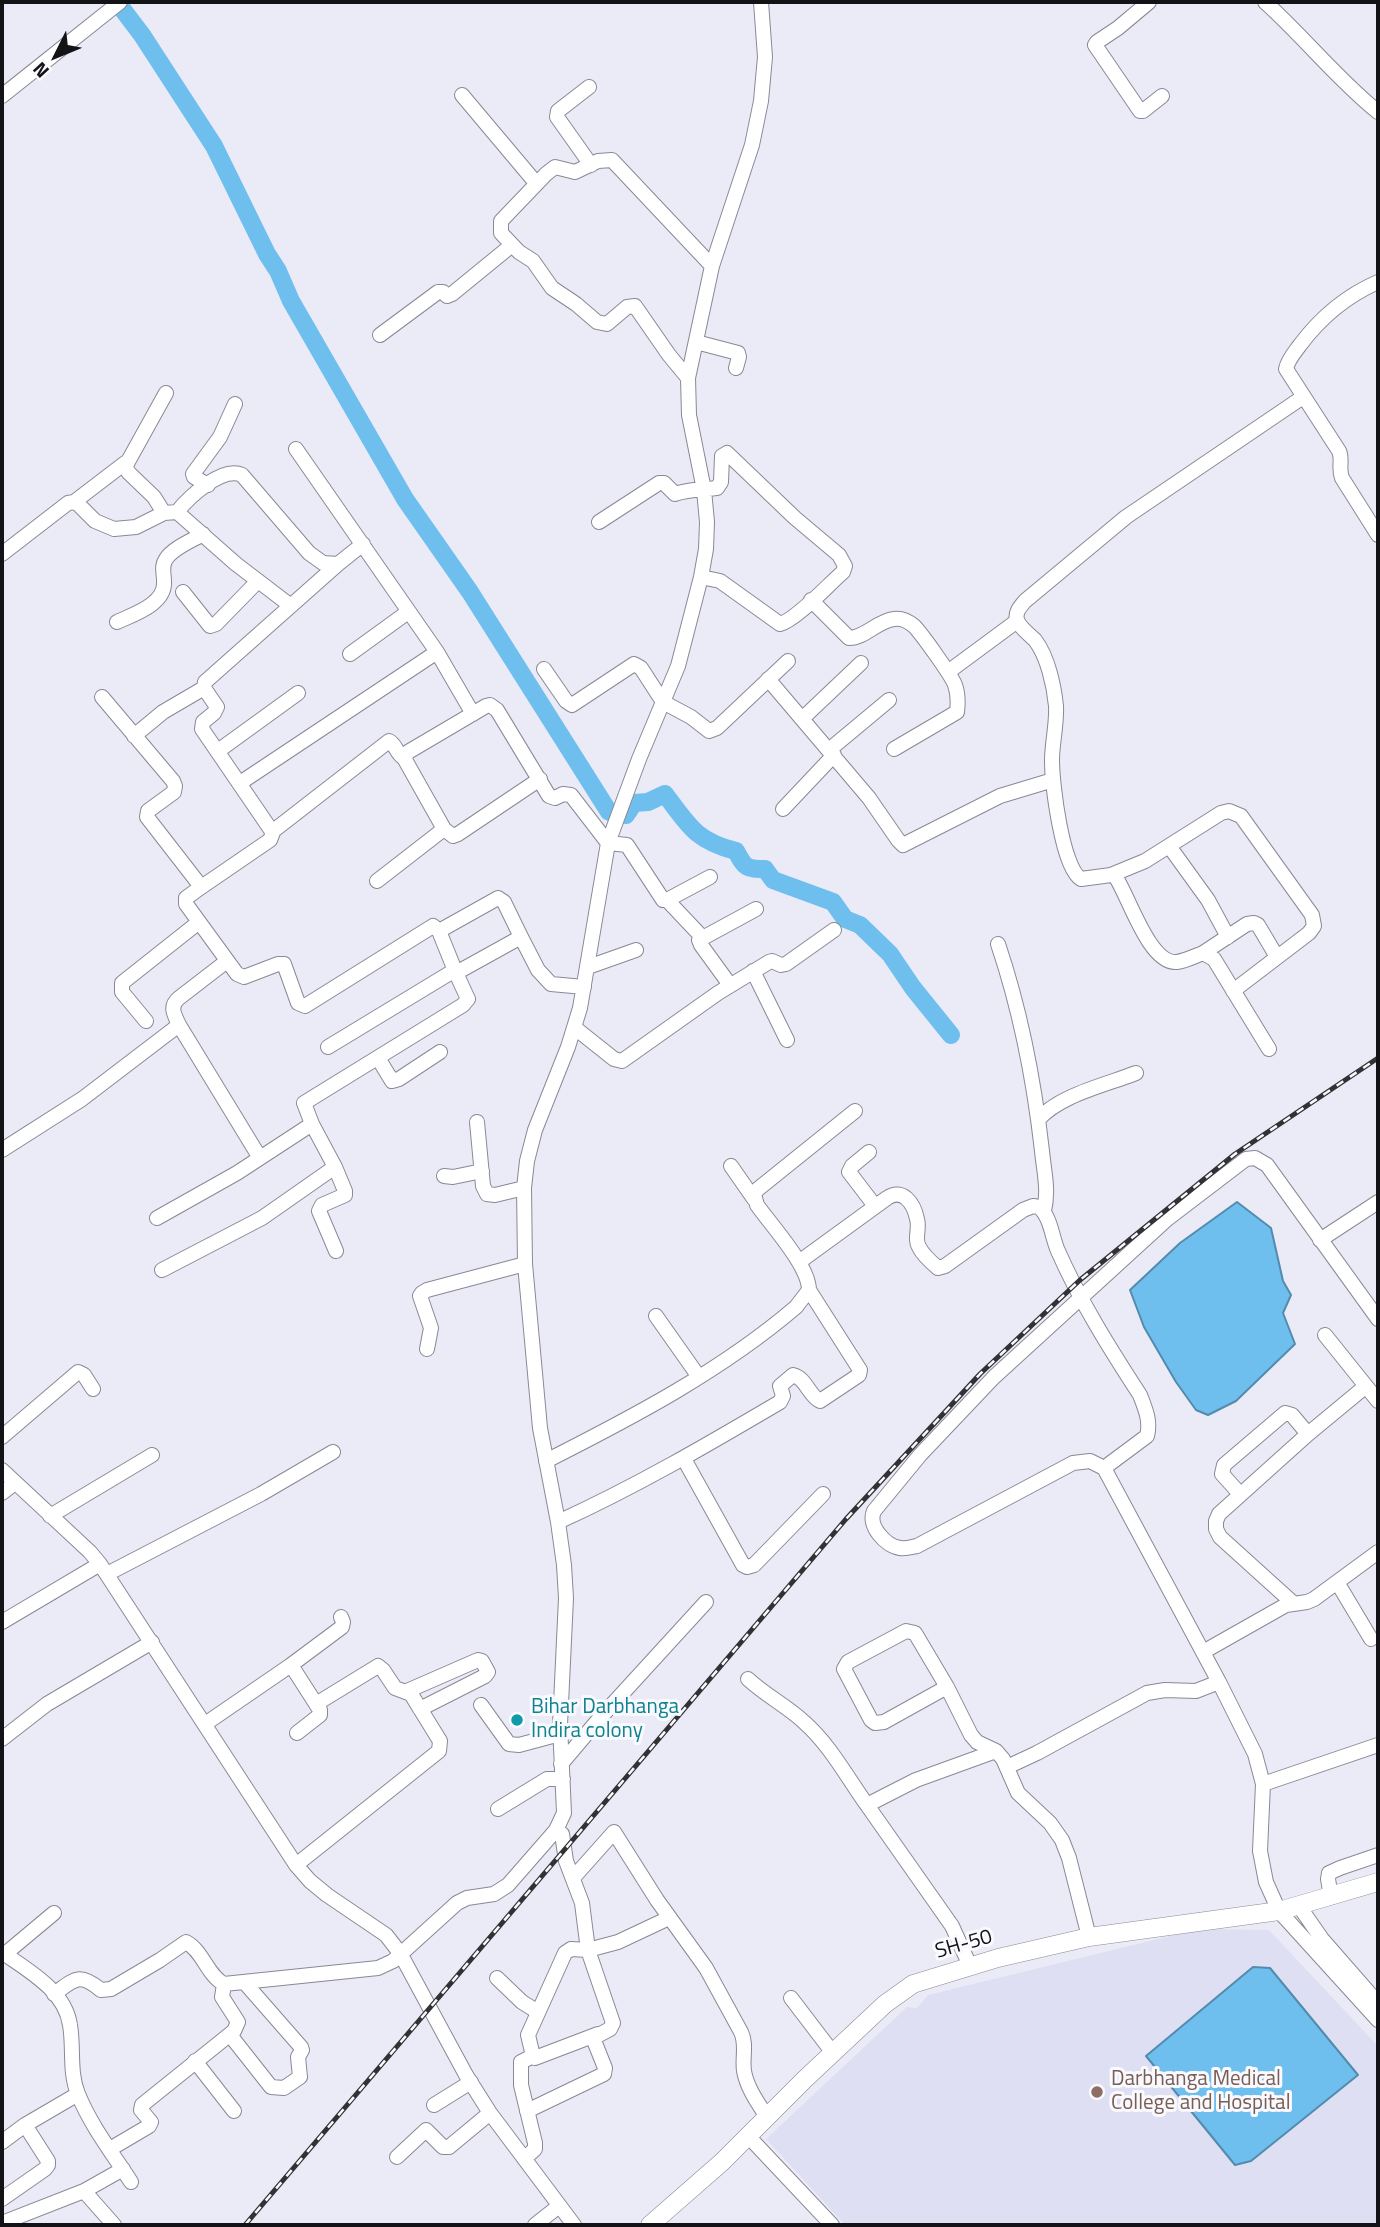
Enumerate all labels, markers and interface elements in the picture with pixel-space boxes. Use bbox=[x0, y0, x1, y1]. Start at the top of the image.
north arrow bbox=[21, 21, 91, 91]
text: N bbox=[25, 56, 55, 85]
place label: Bihar Darbhanga Indira colony bbox=[531, 1695, 679, 1745]
marker: Bihar Darbhanga Indira colony bbox=[509, 1712, 525, 1728]
street label: SH-50 bbox=[933, 1925, 995, 1965]
place label: Darbhanga Medical College and Hospital bbox=[1111, 2067, 1290, 2117]
marker: Darbhanga Medical College and Hospital bbox=[1089, 2084, 1105, 2100]

